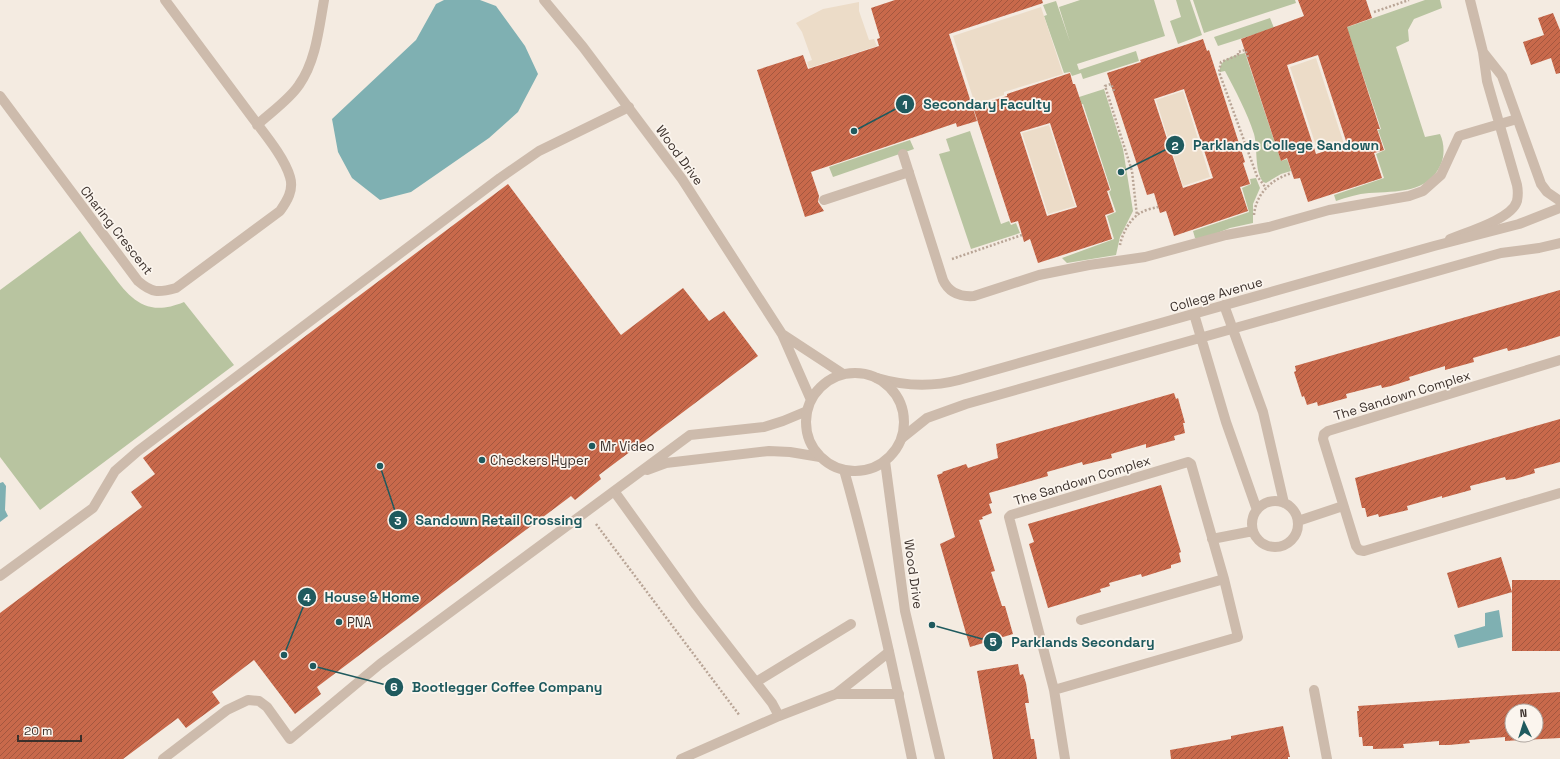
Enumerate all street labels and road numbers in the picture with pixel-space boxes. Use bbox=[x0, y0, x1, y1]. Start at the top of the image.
street label: Wood Drive bbox=[652, 122, 707, 189]
street label: Charing Crescent bbox=[77, 182, 157, 278]
street label: College Avenue bbox=[1168, 273, 1264, 316]
street label: The Sandown Complex bbox=[1332, 366, 1473, 424]
street label: The Sandown Complex bbox=[1012, 451, 1153, 509]
street label: Wood Drive bbox=[900, 538, 927, 610]

